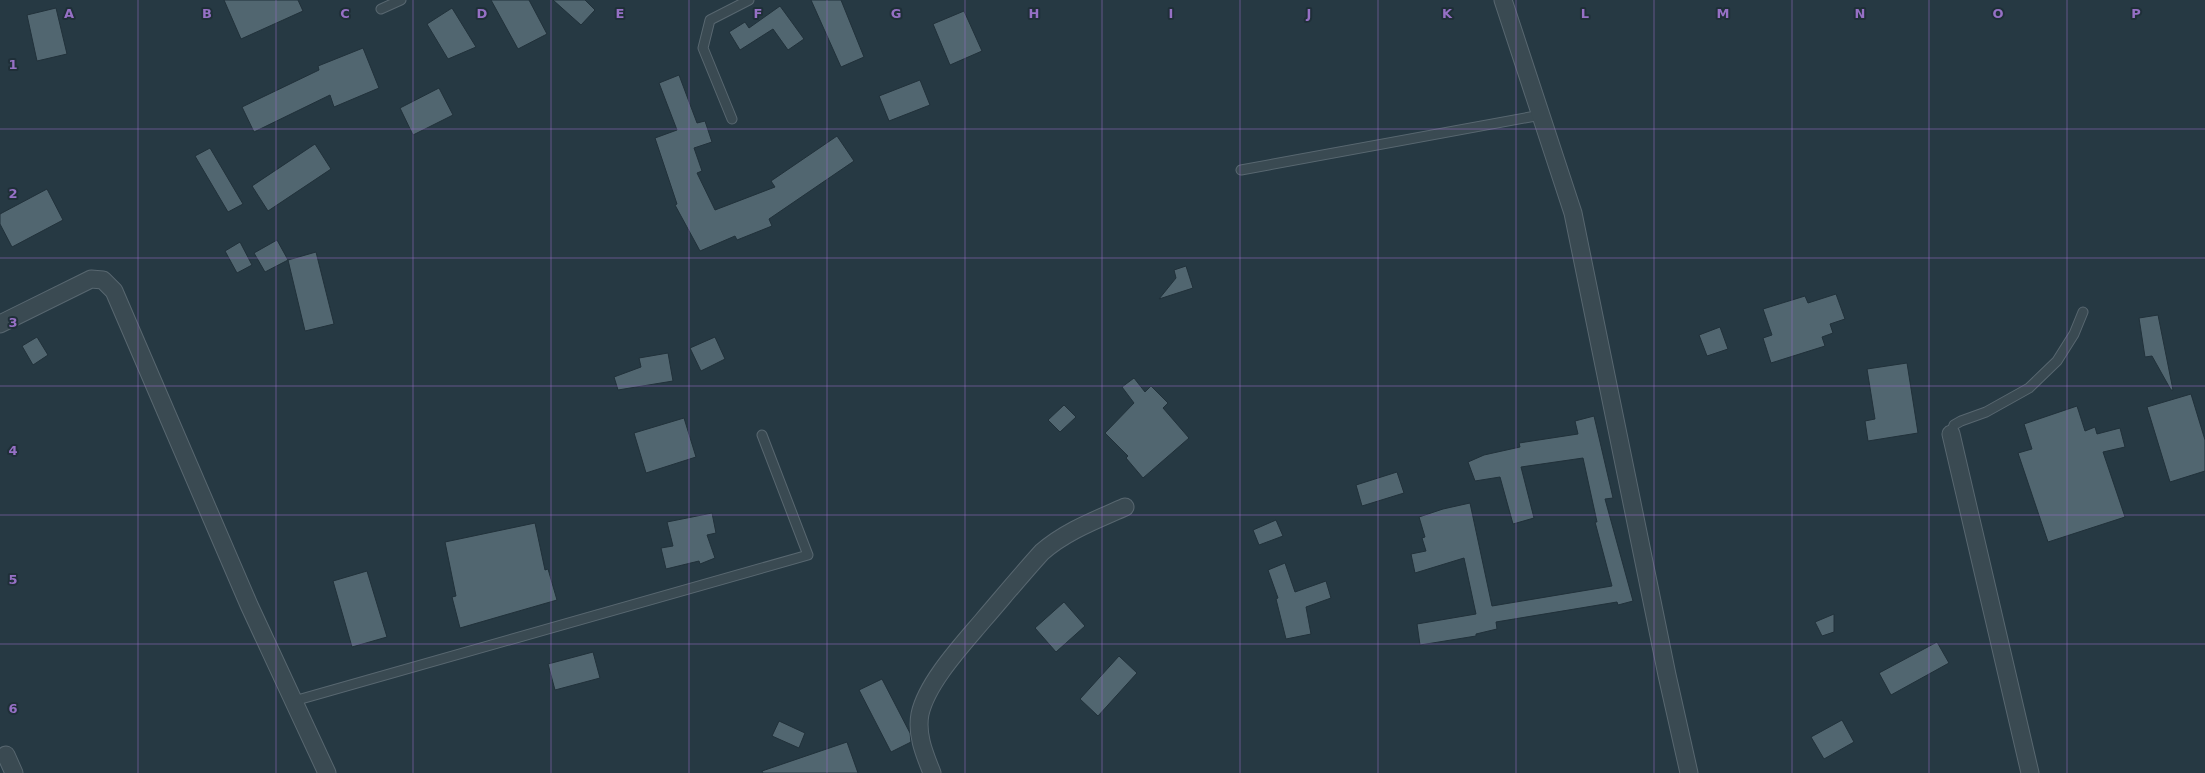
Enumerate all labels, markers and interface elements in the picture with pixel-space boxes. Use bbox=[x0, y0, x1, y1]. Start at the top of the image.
text: A bbox=[64, 6, 74, 21]
text: B bbox=[202, 6, 212, 21]
text: C bbox=[340, 6, 350, 21]
text: D bbox=[477, 6, 488, 21]
text: E bbox=[616, 6, 624, 21]
text: F bbox=[754, 6, 762, 21]
text: G bbox=[891, 6, 901, 21]
text: H bbox=[1029, 6, 1039, 21]
text: I bbox=[1169, 6, 1173, 21]
text: J bbox=[1306, 6, 1311, 21]
text: K bbox=[1442, 6, 1453, 21]
text: L bbox=[1581, 6, 1589, 21]
text: M bbox=[1717, 6, 1729, 21]
text: N bbox=[1855, 6, 1865, 21]
text: O bbox=[1992, 6, 2004, 21]
text: P bbox=[2131, 6, 2141, 21]
text: 1 bbox=[8, 57, 18, 72]
text: 2 bbox=[8, 186, 18, 201]
text: 3 bbox=[8, 315, 18, 330]
text: 4 bbox=[8, 443, 18, 458]
text: 5 bbox=[8, 572, 18, 587]
text: 6 bbox=[8, 701, 18, 716]

